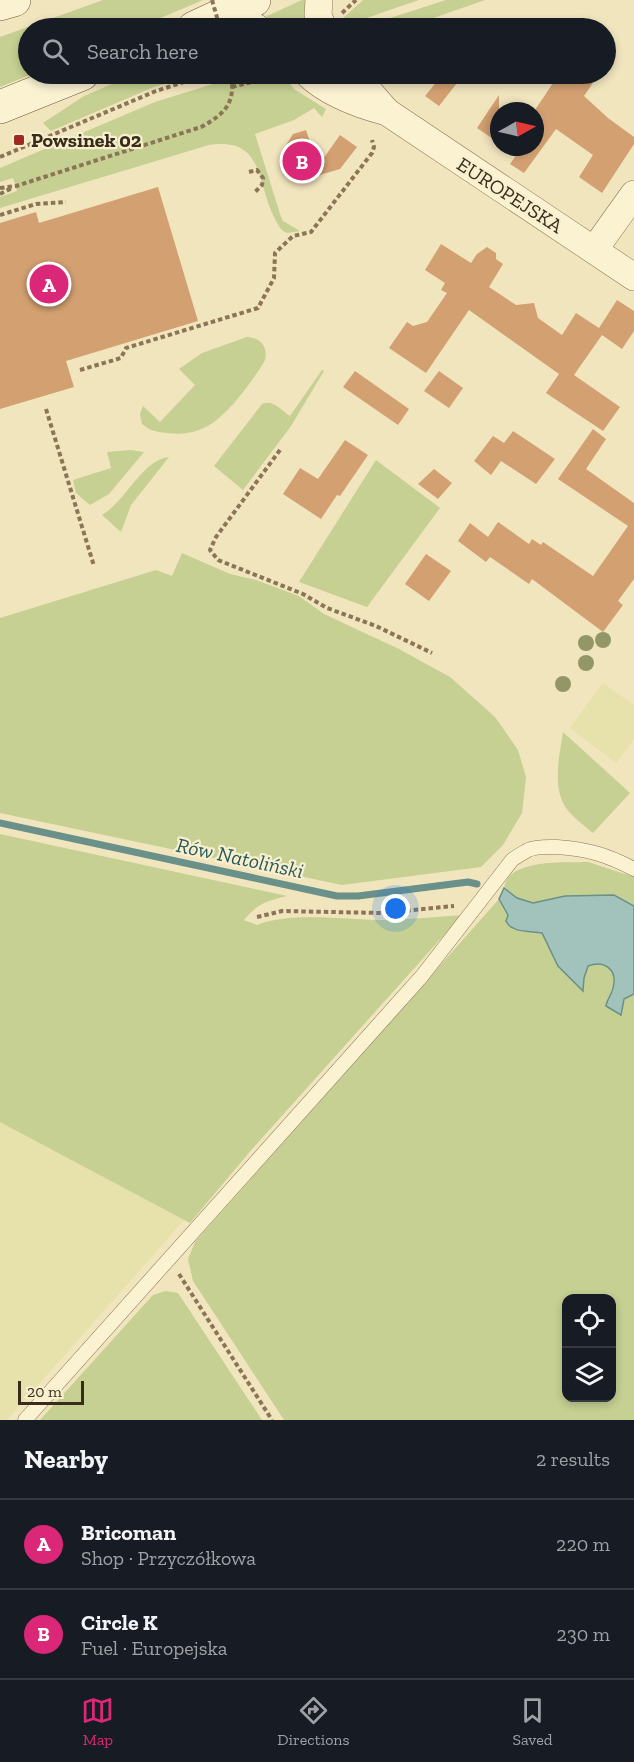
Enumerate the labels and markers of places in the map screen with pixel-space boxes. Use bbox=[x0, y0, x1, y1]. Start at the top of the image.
place label: Powsinek 02 bbox=[31, 128, 142, 152]
marker: Powsinek 02 bbox=[12, 133, 26, 147]
pin: B bbox=[282, 138, 322, 184]
pin: A bbox=[29, 262, 68, 306]

